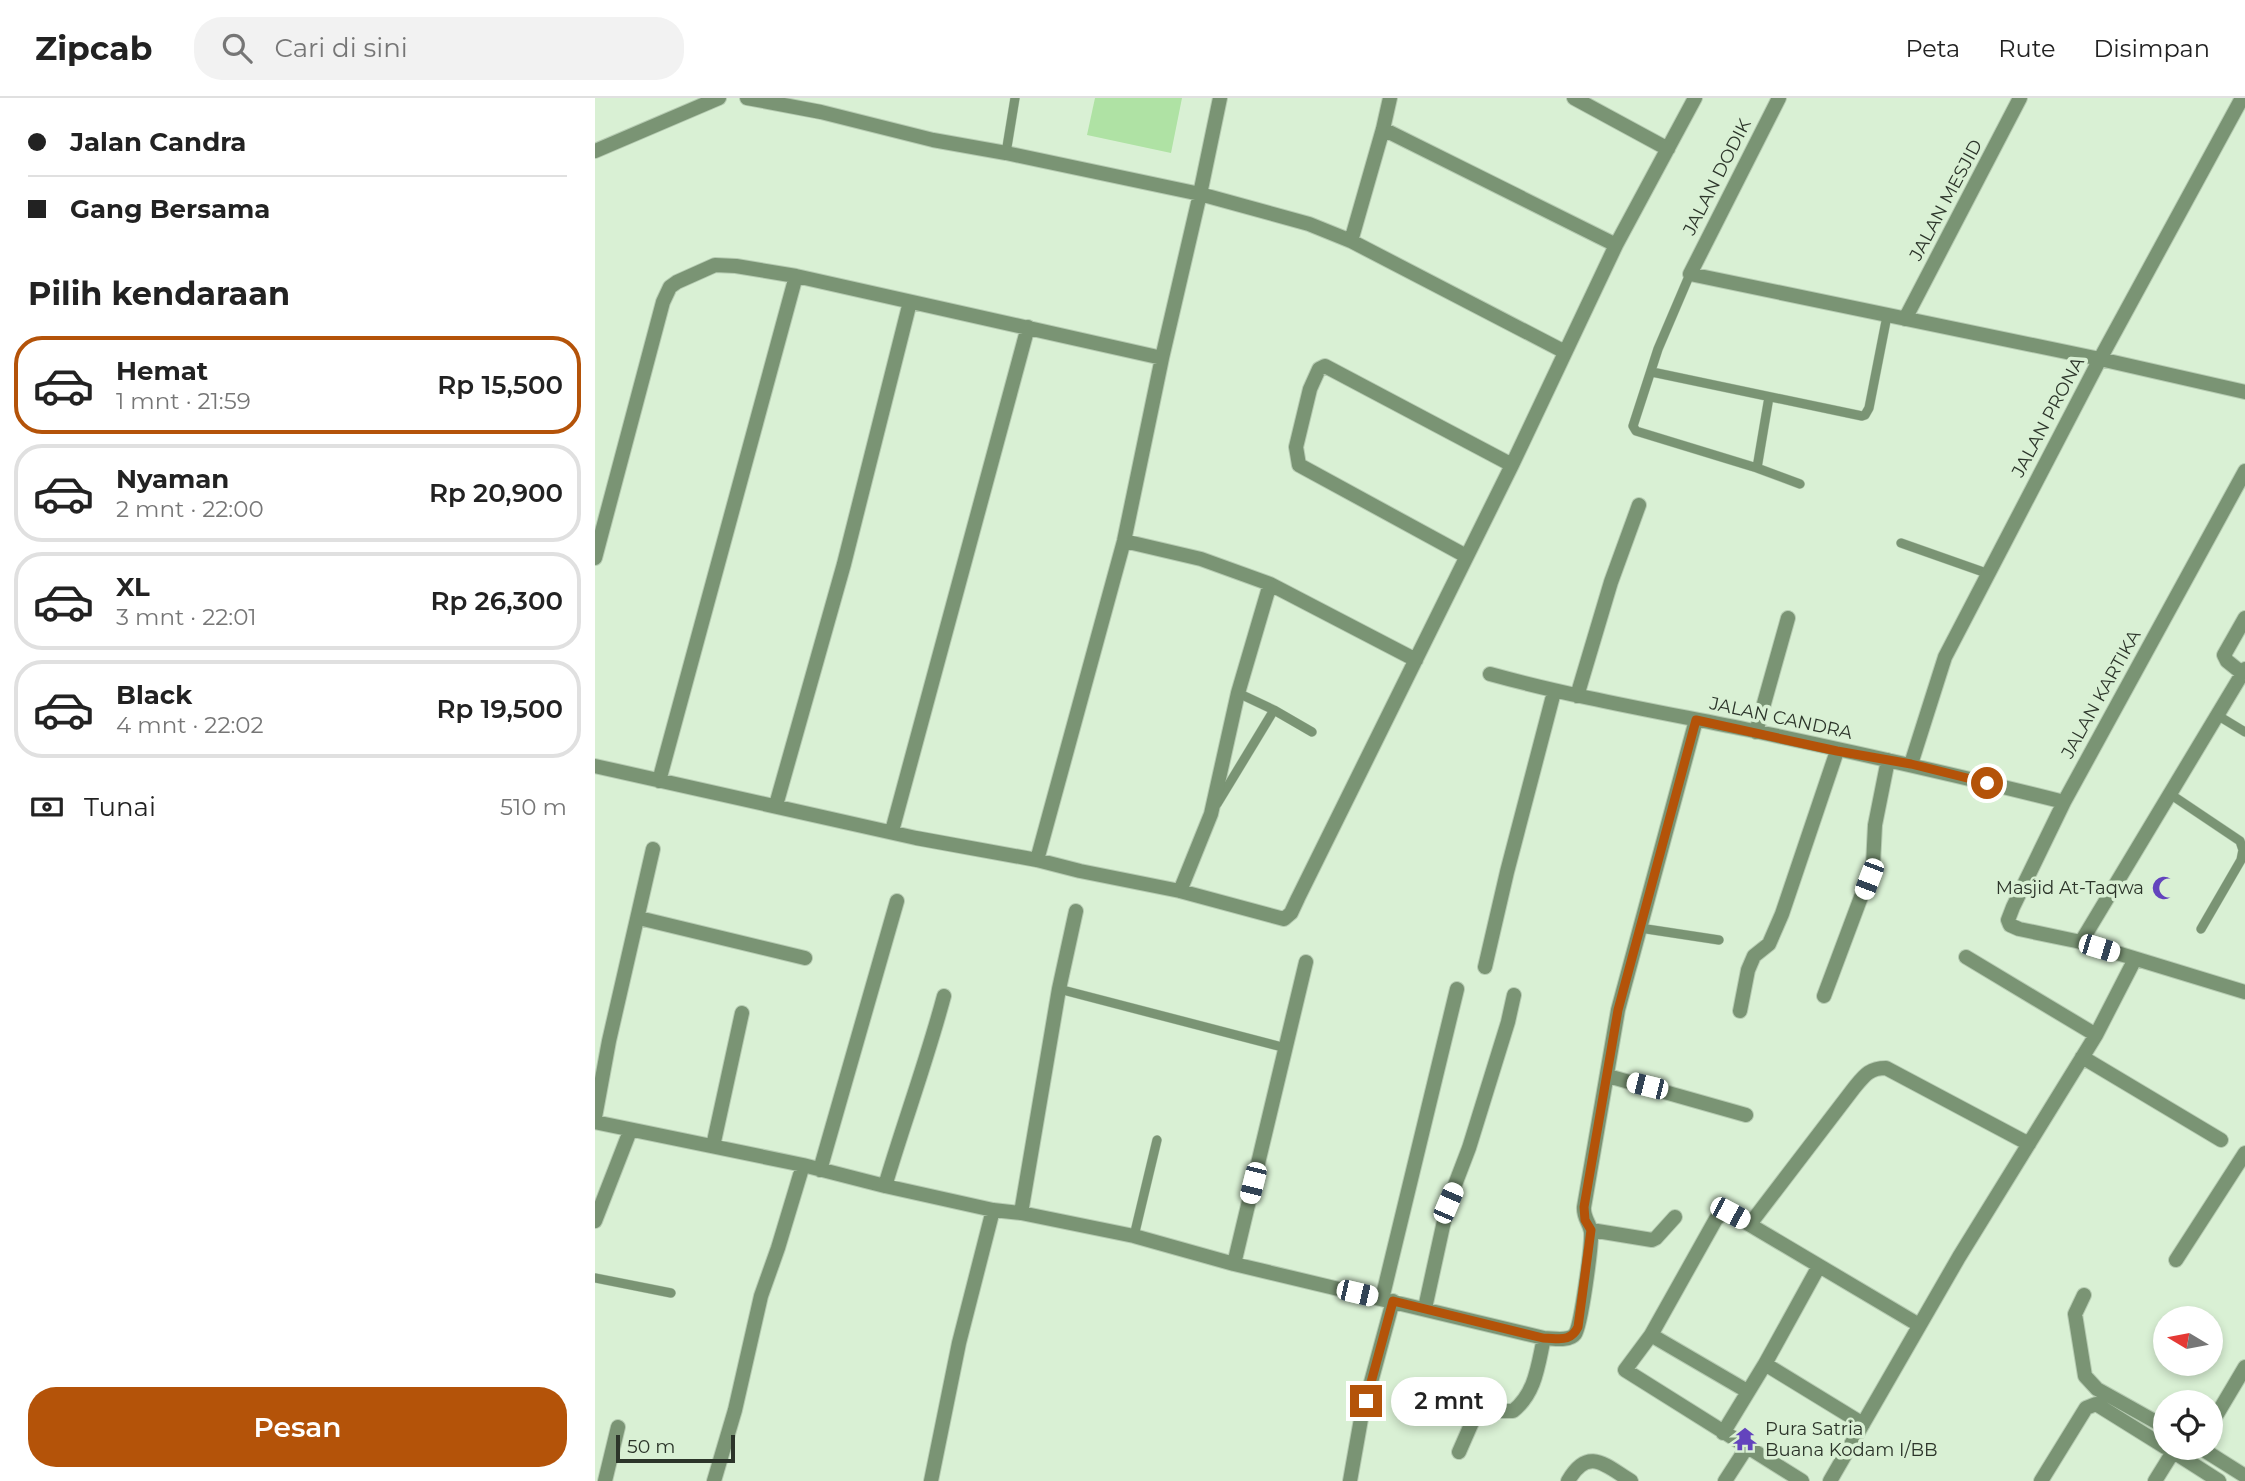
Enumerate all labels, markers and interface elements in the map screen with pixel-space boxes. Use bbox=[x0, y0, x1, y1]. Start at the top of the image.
search box bbox=[194, 17, 684, 80]
text: Zipcab bbox=[35, 28, 152, 68]
icon: search bbox=[218, 29, 256, 67]
text: Cari di sini bbox=[274, 32, 408, 64]
text: Peta bbox=[1905, 34, 1960, 63]
text: Rute bbox=[1998, 34, 2056, 63]
text: Disimpan bbox=[2094, 34, 2210, 63]
street label: JALAN DODIK bbox=[1678, 115, 1756, 240]
text: Jalan Candra bbox=[70, 126, 246, 158]
street label: JALAN MESJID bbox=[1904, 136, 1987, 265]
text: Gang Bersama bbox=[70, 193, 270, 225]
text: Pilih kendaraan bbox=[28, 274, 290, 313]
street label: JALAN PRONA bbox=[2007, 353, 2089, 482]
icon: car bbox=[32, 354, 95, 417]
text: Hemat bbox=[116, 355, 208, 387]
text: Rp 15,500 bbox=[437, 369, 563, 401]
text: 1 mnt · 21:59 bbox=[116, 387, 251, 415]
icon: car bbox=[32, 462, 95, 525]
text: Nyaman bbox=[116, 463, 229, 495]
text: Rp 20,900 bbox=[429, 477, 563, 509]
text: 2 mnt · 22:00 bbox=[116, 495, 264, 523]
icon: car bbox=[32, 570, 95, 633]
text: XL bbox=[116, 571, 150, 603]
text: Rp 26,300 bbox=[431, 585, 563, 617]
text: 3 mnt · 22:01 bbox=[116, 603, 257, 631]
street label: JALAN KARTIKA bbox=[2056, 626, 2145, 763]
icon: car bbox=[32, 678, 95, 741]
text: Black bbox=[116, 679, 192, 711]
street label: JALAN CANDRA bbox=[1707, 692, 1854, 744]
text: Rp 19,500 bbox=[437, 693, 563, 725]
text: 4 mnt · 22:02 bbox=[116, 711, 264, 739]
route start bbox=[1971, 767, 2003, 799]
icon: cash bbox=[28, 788, 66, 826]
text: Tunai bbox=[84, 791, 156, 823]
text: 510 m bbox=[500, 793, 567, 821]
car bbox=[1852, 856, 1887, 902]
mosque icon: Masjid At-Taqwa bbox=[2150, 874, 2178, 902]
place label: Masjid At-Taqwa bbox=[1996, 877, 2144, 899]
car bbox=[2076, 932, 2123, 964]
car bbox=[1625, 1071, 1670, 1101]
car bbox=[1238, 1160, 1269, 1206]
car bbox=[1431, 1180, 1466, 1226]
car bbox=[1707, 1194, 1754, 1232]
car bbox=[1335, 1278, 1380, 1308]
north arrow bbox=[2153, 1306, 2223, 1376]
map controls bbox=[2153, 1306, 2223, 1460]
callout: 2 mnt bbox=[1391, 1376, 1506, 1426]
route end bbox=[1350, 1385, 1382, 1417]
button: Pesan bbox=[28, 1387, 567, 1467]
text: 2 mnt bbox=[1414, 1387, 1484, 1415]
button: locate bbox=[2153, 1390, 2223, 1460]
place label: Pura Satria Buana Kodam I/BB bbox=[1765, 1418, 1938, 1461]
temple icon: Pura Satria Buana Kodam I/BB bbox=[1731, 1425, 1759, 1453]
scale bar bbox=[616, 1432, 735, 1464]
text: 50 m bbox=[627, 1435, 675, 1458]

